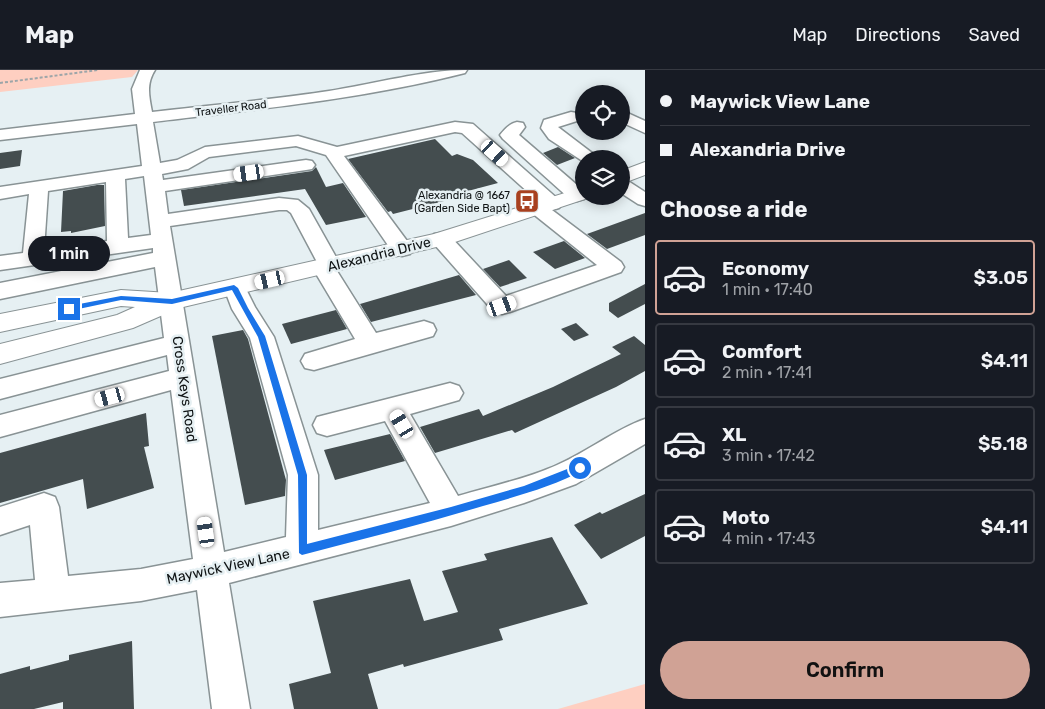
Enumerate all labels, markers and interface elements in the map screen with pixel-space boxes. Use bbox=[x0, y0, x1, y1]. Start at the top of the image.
text: Map bbox=[25, 21, 74, 49]
text: Map bbox=[792, 24, 827, 46]
text: Directions bbox=[855, 24, 941, 46]
text: Saved bbox=[969, 24, 1020, 46]
map controls bbox=[575, 85, 630, 205]
button: locate bbox=[575, 85, 630, 140]
text: Maywick View Lane bbox=[690, 90, 870, 113]
street label: Traveller Road bbox=[195, 98, 267, 119]
car bbox=[478, 137, 511, 169]
text: Alexandria Drive bbox=[690, 138, 846, 161]
button: layers bbox=[575, 150, 630, 205]
car bbox=[233, 163, 264, 183]
bus stop icon: Alexandria @ 1667 (Garden Side Bapt) bbox=[514, 188, 540, 214]
place label: Alexandria @ 1667 (Garden Side Bapt) bbox=[414, 189, 510, 215]
text: Choose a ride bbox=[660, 196, 807, 223]
street label: Alexandria Drive bbox=[326, 233, 433, 276]
callout: 1 min bbox=[28, 236, 110, 272]
text: 1 min bbox=[49, 244, 89, 263]
icon: car bbox=[662, 255, 707, 300]
text: Economy bbox=[722, 257, 809, 280]
text: $3.05 bbox=[974, 266, 1028, 289]
car bbox=[253, 269, 286, 291]
text: 1 min · 17:40 bbox=[722, 280, 813, 299]
car bbox=[485, 294, 518, 318]
route end bbox=[58, 298, 80, 320]
street label: Cross Keys Road bbox=[169, 335, 200, 443]
icon: car bbox=[662, 338, 707, 383]
text: Comfort bbox=[722, 340, 802, 363]
text: $4.11 bbox=[981, 349, 1028, 372]
text: 2 min · 17:41 bbox=[722, 363, 812, 382]
car bbox=[93, 386, 126, 408]
car bbox=[387, 407, 416, 441]
icon: car bbox=[662, 421, 707, 466]
text: XL bbox=[722, 423, 746, 446]
text: $5.18 bbox=[978, 432, 1028, 455]
text: 3 min · 17:42 bbox=[722, 446, 815, 465]
route start bbox=[569, 457, 591, 479]
icon: car bbox=[662, 504, 707, 549]
text: Moto bbox=[722, 506, 770, 529]
text: $4.11 bbox=[981, 515, 1028, 538]
car bbox=[196, 516, 215, 548]
text: 4 min · 17:43 bbox=[722, 529, 815, 548]
street label: Maywick View Lane bbox=[165, 545, 291, 588]
button: Confirm bbox=[660, 641, 1030, 699]

